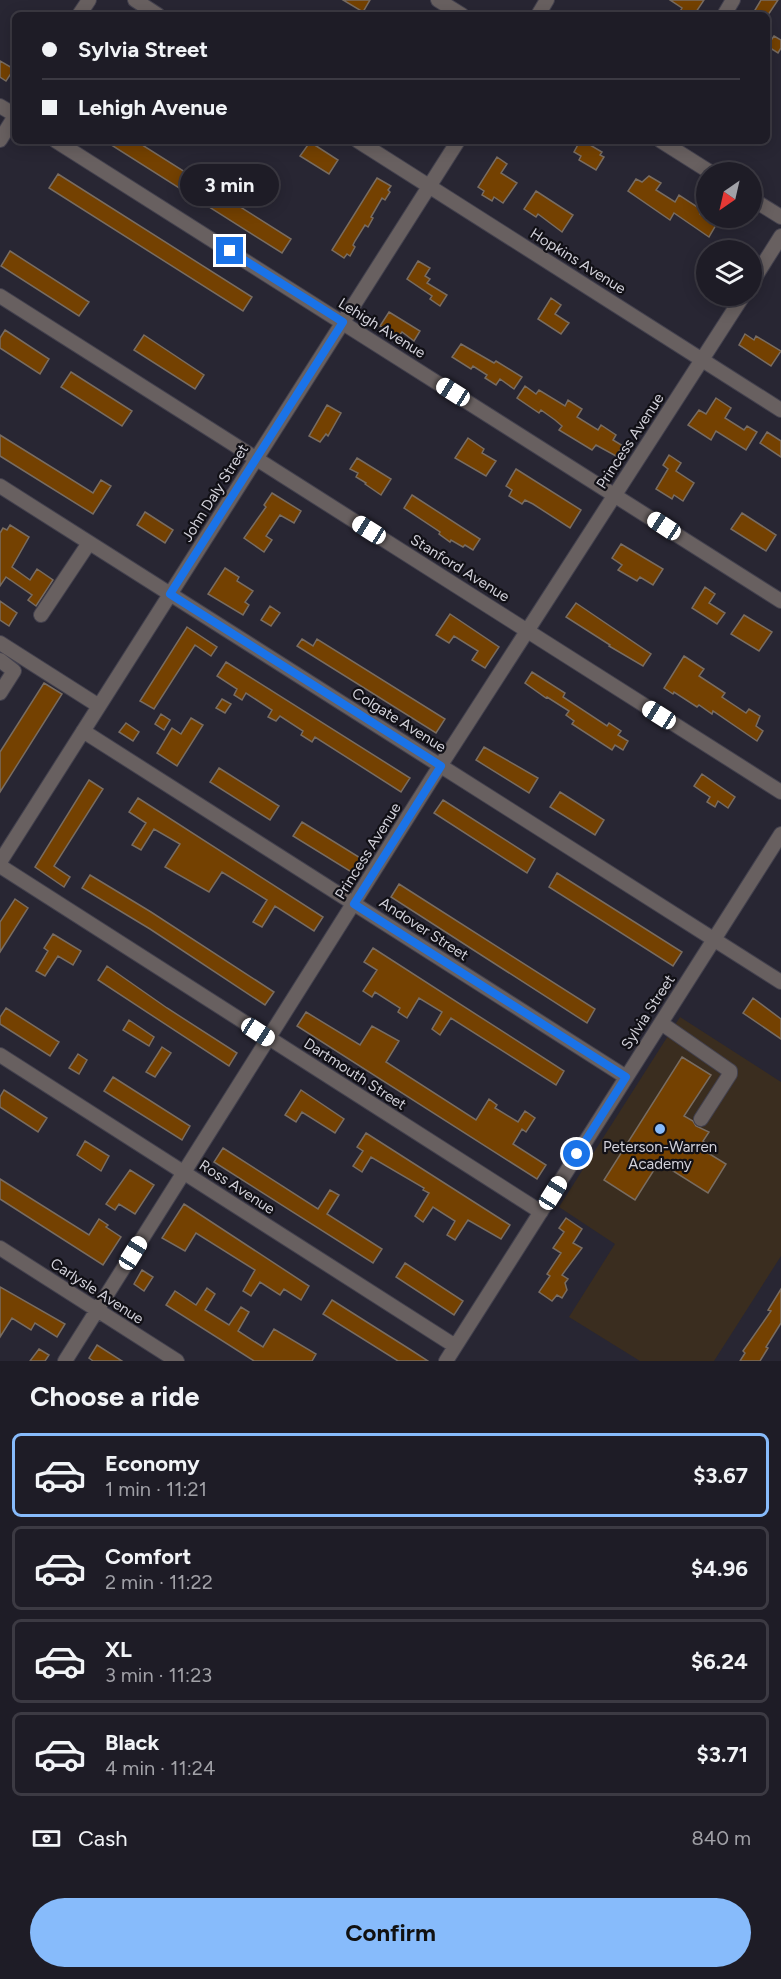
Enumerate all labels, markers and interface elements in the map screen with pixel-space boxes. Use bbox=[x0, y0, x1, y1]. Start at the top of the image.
text: Sylvia Street bbox=[78, 36, 208, 63]
text: Lehigh Avenue bbox=[78, 94, 227, 121]
north arrow bbox=[696, 162, 762, 228]
map controls bbox=[696, 162, 762, 306]
callout: 3 min bbox=[180, 164, 280, 206]
text: 3 min bbox=[205, 173, 254, 197]
street label: Hopkins Avenue bbox=[527, 224, 629, 298]
route end bbox=[216, 237, 243, 264]
button: layers bbox=[696, 240, 762, 306]
street label: Lehigh Avenue bbox=[335, 294, 429, 362]
car bbox=[433, 375, 473, 409]
street label: Princess Avenue bbox=[592, 390, 668, 492]
street label: John Daly Street bbox=[178, 441, 252, 545]
car bbox=[644, 509, 684, 543]
car bbox=[349, 513, 389, 547]
street label: Stanford Avenue bbox=[407, 530, 513, 606]
street label: Colgate Avenue bbox=[349, 684, 449, 756]
car bbox=[639, 698, 679, 732]
street label: Princess Avenue bbox=[331, 799, 405, 903]
street label: Andover Street bbox=[376, 894, 472, 965]
street label: Sylvia Street bbox=[617, 971, 679, 1053]
car bbox=[238, 1015, 278, 1049]
street label: Dartmouth Street bbox=[300, 1034, 410, 1114]
marker: Peterson-Warren Academy bbox=[653, 1122, 667, 1136]
place label: Peterson-Warren Academy bbox=[603, 1138, 717, 1173]
route start bbox=[563, 1140, 590, 1167]
street label: Ross Avenue bbox=[196, 1156, 278, 1218]
car bbox=[536, 1173, 570, 1213]
car bbox=[116, 1233, 150, 1273]
street label: Carlysle Avenue bbox=[47, 1254, 147, 1328]
text: Choose a ride bbox=[30, 1380, 199, 1413]
icon: car bbox=[33, 1448, 87, 1502]
text: Economy bbox=[105, 1450, 200, 1477]
text: $3.67 bbox=[693, 1462, 748, 1489]
text: 1 min · 11:21 bbox=[105, 1477, 207, 1501]
icon: car bbox=[33, 1541, 87, 1595]
text: Comfort bbox=[105, 1543, 191, 1570]
text: $4.96 bbox=[691, 1555, 748, 1582]
text: 2 min · 11:22 bbox=[105, 1570, 213, 1594]
icon: car bbox=[33, 1634, 87, 1688]
text: XL bbox=[105, 1636, 132, 1663]
text: $6.24 bbox=[691, 1648, 748, 1675]
text: 3 min · 11:23 bbox=[105, 1663, 212, 1687]
icon: car bbox=[33, 1727, 87, 1781]
text: Black bbox=[105, 1729, 159, 1756]
text: $3.71 bbox=[697, 1741, 748, 1768]
text: 4 min · 11:24 bbox=[105, 1756, 215, 1780]
icon: cash bbox=[30, 1822, 63, 1855]
text: Cash bbox=[78, 1825, 128, 1852]
text: 840 m bbox=[692, 1826, 751, 1850]
button: Confirm bbox=[30, 1898, 751, 1967]

